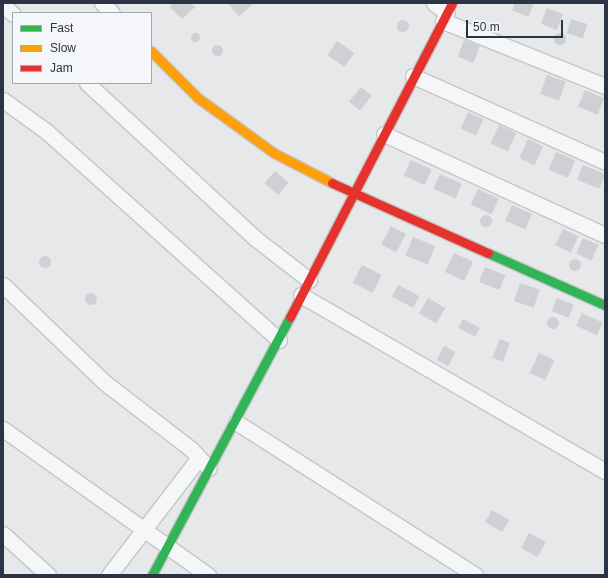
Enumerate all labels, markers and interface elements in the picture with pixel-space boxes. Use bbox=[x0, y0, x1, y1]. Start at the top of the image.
legend bbox=[12, 12, 152, 84]
scale bar bbox=[468, 12, 565, 38]
text: 50 m bbox=[473, 20, 500, 34]
text: Fast bbox=[50, 21, 73, 35]
text: Slow bbox=[50, 41, 76, 55]
text: Jam bbox=[50, 61, 73, 75]

